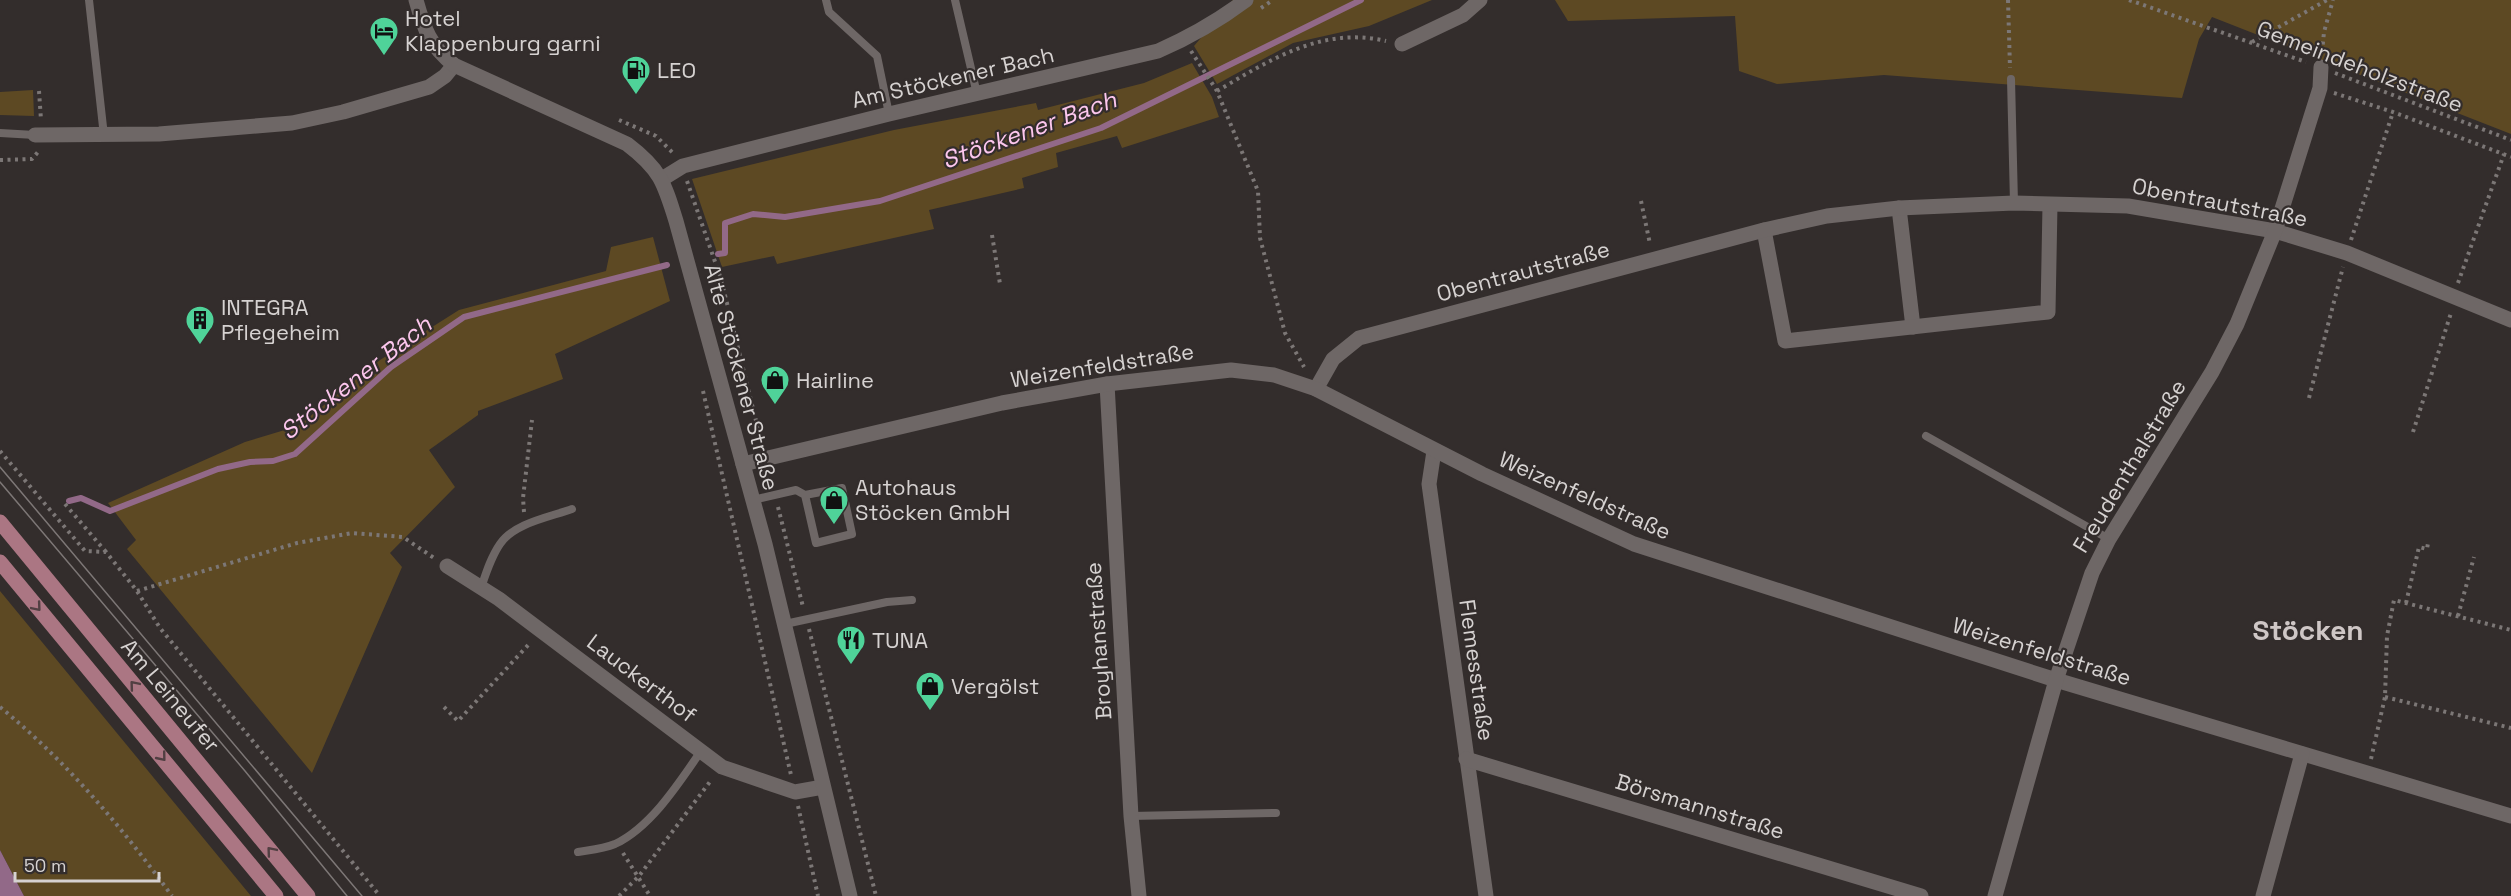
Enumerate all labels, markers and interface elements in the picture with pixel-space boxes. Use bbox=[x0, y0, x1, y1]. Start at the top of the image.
place label: Hotel Klappenburg garni bbox=[405, 4, 601, 57]
street label: Gemeindeholzstraße bbox=[2253, 14, 2467, 118]
hotel icon: Hotel Klappenburg garni bbox=[368, 15, 400, 57]
street label: Am Stöckener Bach bbox=[849, 40, 1057, 114]
fuel station icon: LEO bbox=[620, 54, 652, 96]
place label: LEO bbox=[657, 56, 696, 84]
water label: Stöckener Bach bbox=[937, 83, 1122, 175]
street label: Obentrautstraße bbox=[2130, 171, 2310, 233]
street label: Obentrautstraße bbox=[1433, 234, 1613, 308]
street label: Alte Stöckener Straße bbox=[698, 261, 786, 493]
place label: INTEGRA Pflegeheim bbox=[221, 293, 340, 346]
building icon: INTEGRA Pflegeheim bbox=[184, 304, 216, 346]
water label: Stöckener Bach bbox=[274, 308, 439, 446]
street label: Weizenfeldstraße bbox=[1008, 337, 1196, 393]
shop icon: Hairline bbox=[759, 364, 791, 406]
place label: Hairline bbox=[796, 366, 874, 394]
street label: Freudenthalstraße bbox=[2066, 374, 2192, 558]
street label: Weizenfeldstraße bbox=[1495, 445, 1675, 545]
place label: Autohaus Stöcken GmbH bbox=[855, 473, 1010, 526]
shop icon: Autohaus Stöcken GmbH bbox=[818, 484, 850, 526]
street label: Broyhanstraße bbox=[1079, 561, 1117, 721]
street label: Flemesstraße bbox=[1453, 597, 1501, 743]
one-way arrow bbox=[30, 600, 41, 611]
street label: Weizenfeldstraße bbox=[1949, 611, 2135, 691]
district label: Stöcken bbox=[2252, 612, 2364, 648]
restaurant icon: TUNA bbox=[835, 624, 867, 666]
place label: TUNA bbox=[872, 626, 928, 654]
street label: Lauckerthof bbox=[582, 628, 703, 728]
street label: Am Leineufer bbox=[116, 633, 226, 757]
shop icon: Vergölst bbox=[914, 670, 946, 712]
place label: Vergölst bbox=[951, 672, 1039, 700]
one-way arrow bbox=[130, 681, 141, 692]
one-way arrow bbox=[154, 750, 165, 761]
street label: Börsmannstraße bbox=[1612, 767, 1788, 845]
scale bar bbox=[15, 845, 159, 883]
one-way arrow bbox=[267, 847, 278, 858]
text: 50 m bbox=[24, 854, 66, 877]

